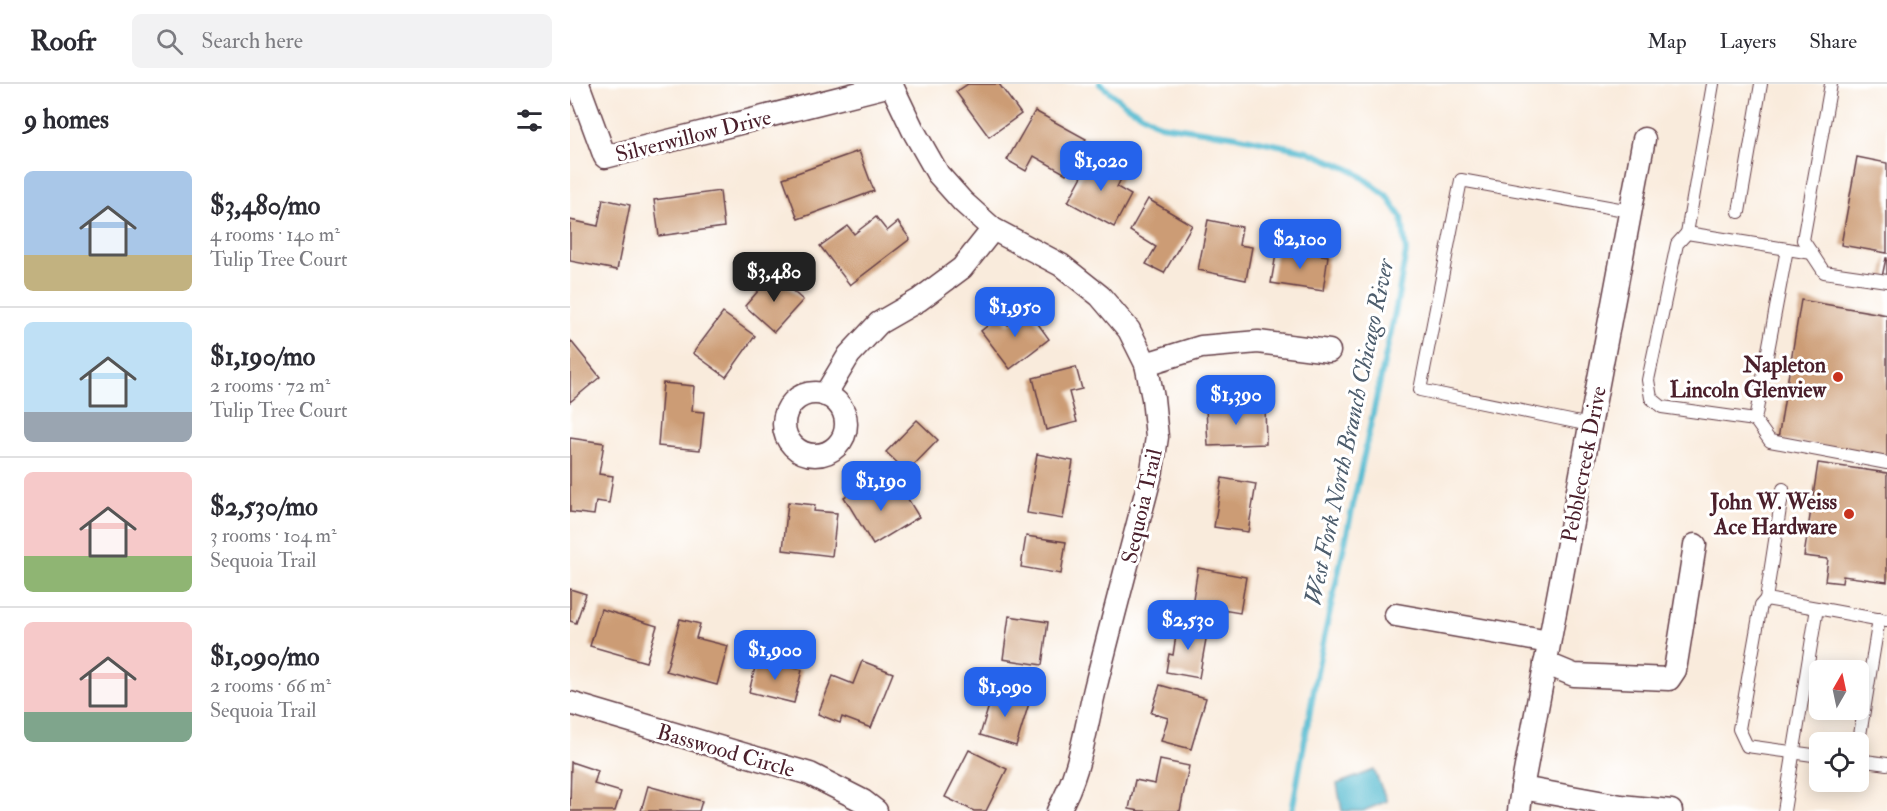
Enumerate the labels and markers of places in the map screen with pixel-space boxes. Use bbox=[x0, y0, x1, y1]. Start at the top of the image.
pin: $1,020 bbox=[1052, 141, 1150, 192]
pin: $2,100 bbox=[1251, 219, 1349, 270]
pin: $3,480 bbox=[725, 252, 823, 303]
pin: $1,950 bbox=[966, 287, 1064, 338]
place label: Napleton Lincoln Glenview bbox=[1670, 351, 1827, 404]
marker: Napleton Lincoln Glenview bbox=[1831, 370, 1845, 384]
pin: $1,390 bbox=[1187, 375, 1285, 426]
pin: $1,190 bbox=[832, 461, 930, 512]
place label: John W. Weiss Ace Hardware bbox=[1709, 488, 1838, 541]
marker: John W. Weiss Ace Hardware bbox=[1842, 507, 1856, 521]
pin: $2,530 bbox=[1139, 600, 1237, 651]
pin: $1,900 bbox=[726, 630, 824, 681]
pin: $1,090 bbox=[956, 667, 1054, 718]

